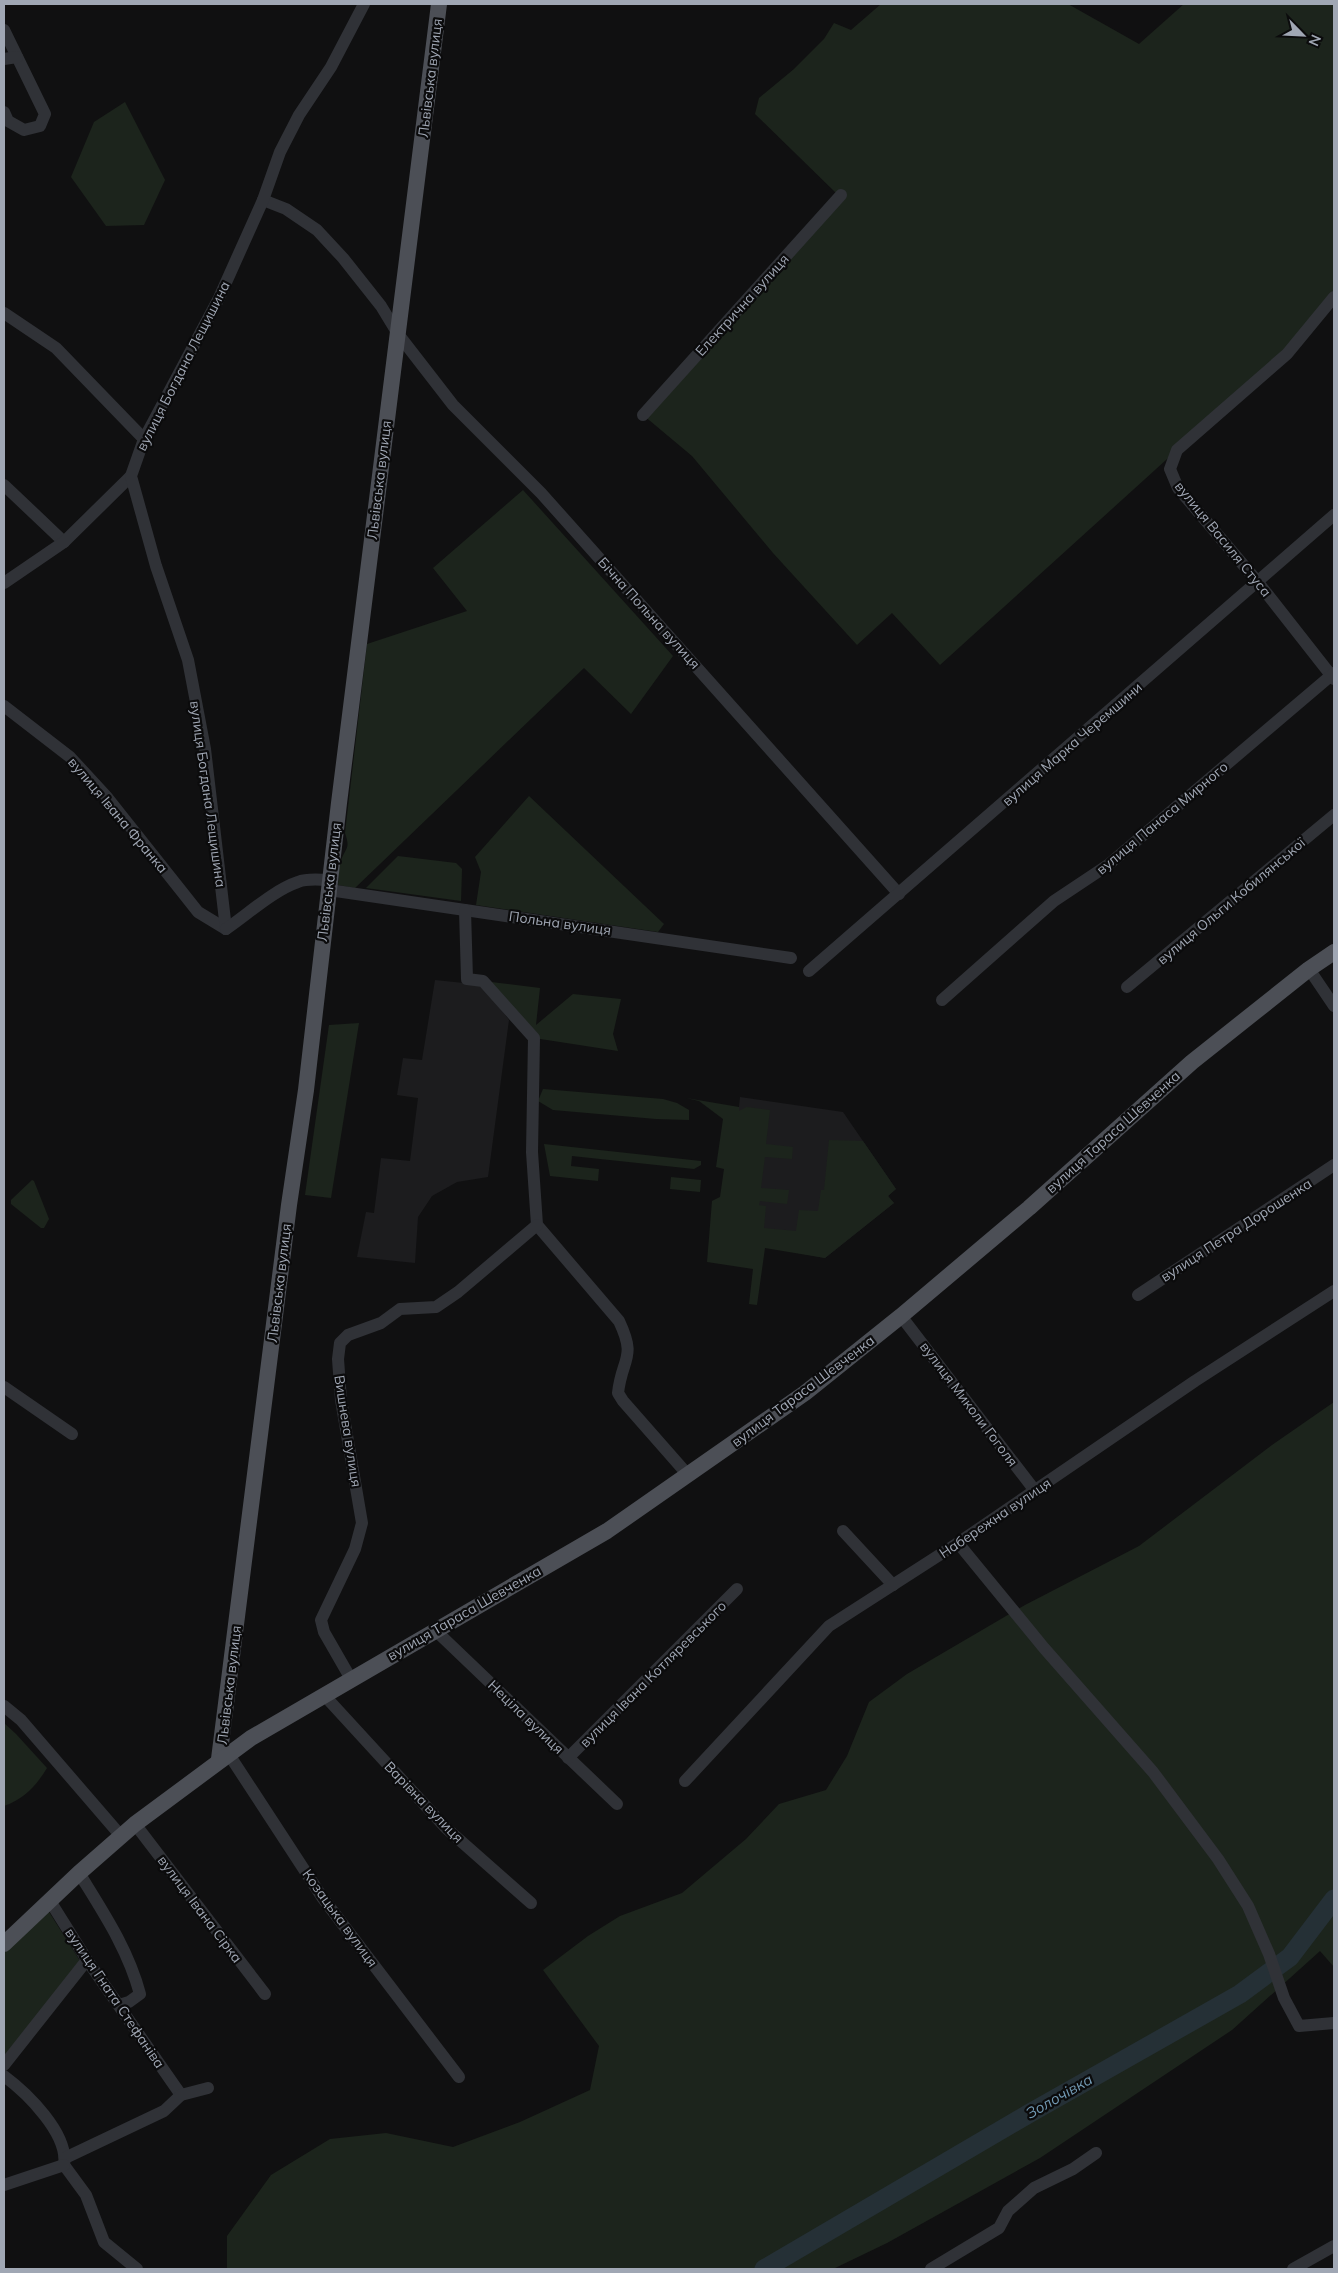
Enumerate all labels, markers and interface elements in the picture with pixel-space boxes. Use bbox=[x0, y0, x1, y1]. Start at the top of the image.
north arrow bbox=[1278, 10, 1328, 60]
street label: Львівська вулиця bbox=[414, 18, 446, 138]
text: N bbox=[1305, 32, 1325, 49]
street label: Електрична вулиця bbox=[691, 250, 793, 360]
street label: вулиця Богдана Лещишина bbox=[132, 278, 234, 454]
street label: Львівська вулиця bbox=[363, 420, 395, 540]
street label: вулиця Василя Стуса bbox=[1171, 478, 1275, 600]
street label: Бічна Польна вулиця bbox=[594, 553, 704, 673]
street label: вулиця Марка Черемшини bbox=[998, 678, 1146, 810]
street label: вулиця Богдана Лещишина bbox=[186, 700, 230, 888]
street label: вулиця Івана Франка bbox=[64, 753, 172, 877]
street label: вулиця Панаса Мирного bbox=[1092, 758, 1232, 878]
street label: Львівська вулиця bbox=[313, 822, 345, 942]
street label: вулиця Ольги Кобилянської bbox=[1153, 833, 1309, 968]
street label: Польна вулиця bbox=[508, 907, 612, 939]
street label: вулиця Тараса Шевченка bbox=[1042, 1067, 1184, 1197]
street label: вулиця Петра Дорошенка bbox=[1157, 1174, 1315, 1286]
street label: Львівська вулиця bbox=[263, 1223, 295, 1343]
street label: вулиця Тараса Шевченка bbox=[728, 1331, 878, 1451]
street label: вулиця Миколи Гоголя bbox=[916, 1338, 1022, 1470]
street label: Вишнева вулиця bbox=[330, 1374, 366, 1488]
street label: Набережна вулиця bbox=[936, 1474, 1054, 1562]
street label: вулиця Тараса Шевченка bbox=[384, 1562, 544, 1664]
street label: вулиця Івана Котляревського bbox=[576, 1597, 730, 1751]
street label: Львівська вулиця bbox=[213, 1625, 245, 1745]
street label: Неціла вулиця bbox=[484, 1676, 568, 1758]
street label: Варівна вулиця bbox=[381, 1758, 467, 1846]
street label: вулиця Івана Сірка bbox=[154, 1852, 246, 1966]
street label: Козацька вулиця bbox=[298, 1866, 382, 1970]
street label: вулиця Гната Стефаніва bbox=[61, 1924, 169, 2072]
water label: Золочівка bbox=[1022, 2069, 1096, 2123]

